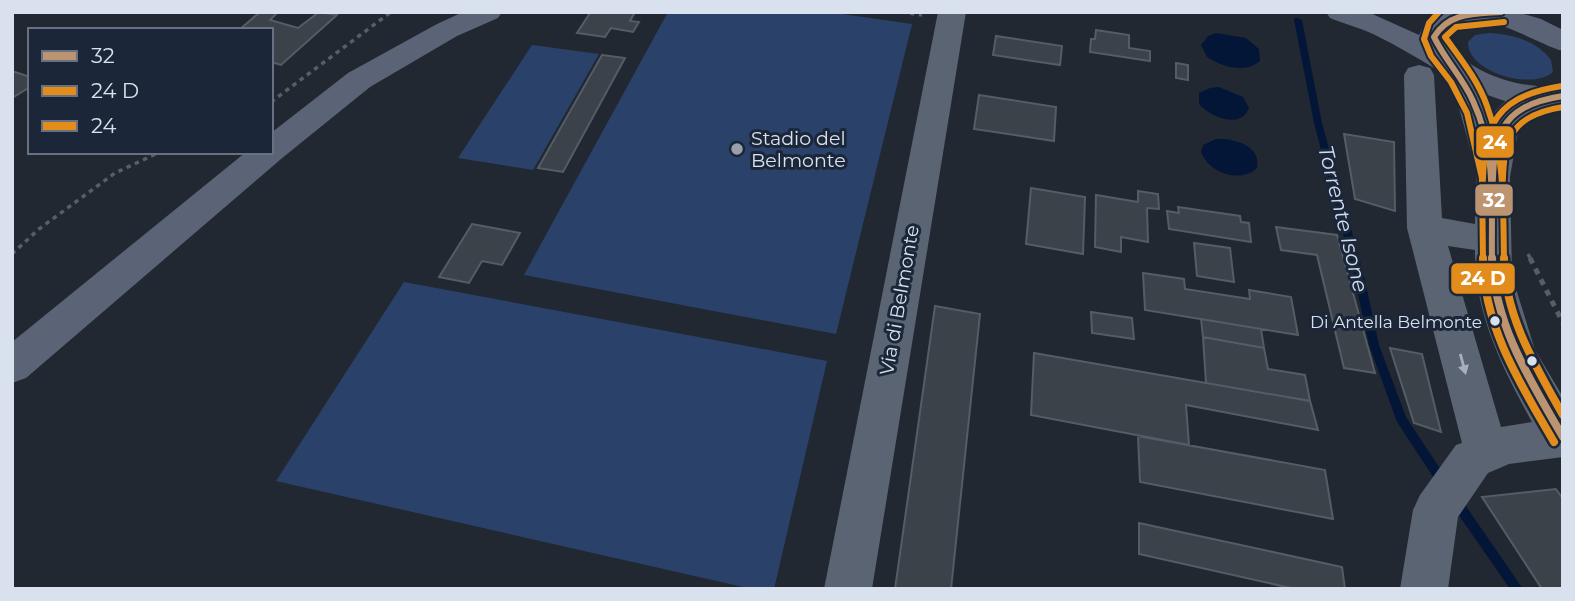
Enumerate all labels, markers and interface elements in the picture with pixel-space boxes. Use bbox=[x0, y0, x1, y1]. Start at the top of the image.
legend bbox=[28, 28, 273, 154]
text: 32 bbox=[91, 43, 115, 68]
text: 24 D bbox=[91, 78, 139, 103]
text: 24 bbox=[91, 113, 116, 138]
line badge: 24 bbox=[1475, 125, 1515, 159]
place label: Stadio del Belmonte bbox=[751, 127, 846, 172]
text: 24 bbox=[1483, 131, 1507, 154]
marker: Stadio del Belmonte bbox=[729, 141, 745, 157]
water label: Torrente Isone bbox=[1313, 143, 1374, 295]
line badge: 32 bbox=[1474, 183, 1514, 217]
text: 32 bbox=[1482, 189, 1505, 212]
street label: Via di Belmonte bbox=[875, 223, 924, 377]
line badge: 24 D bbox=[1450, 262, 1516, 295]
text: 24 D bbox=[1460, 267, 1506, 290]
place label: Di Antella Belmonte bbox=[1310, 312, 1482, 332]
marker: Di Antella Belmonte bbox=[1488, 314, 1502, 328]
one-way arrow bbox=[1458, 354, 1468, 375]
unlabelled marker bbox=[1525, 354, 1539, 368]

